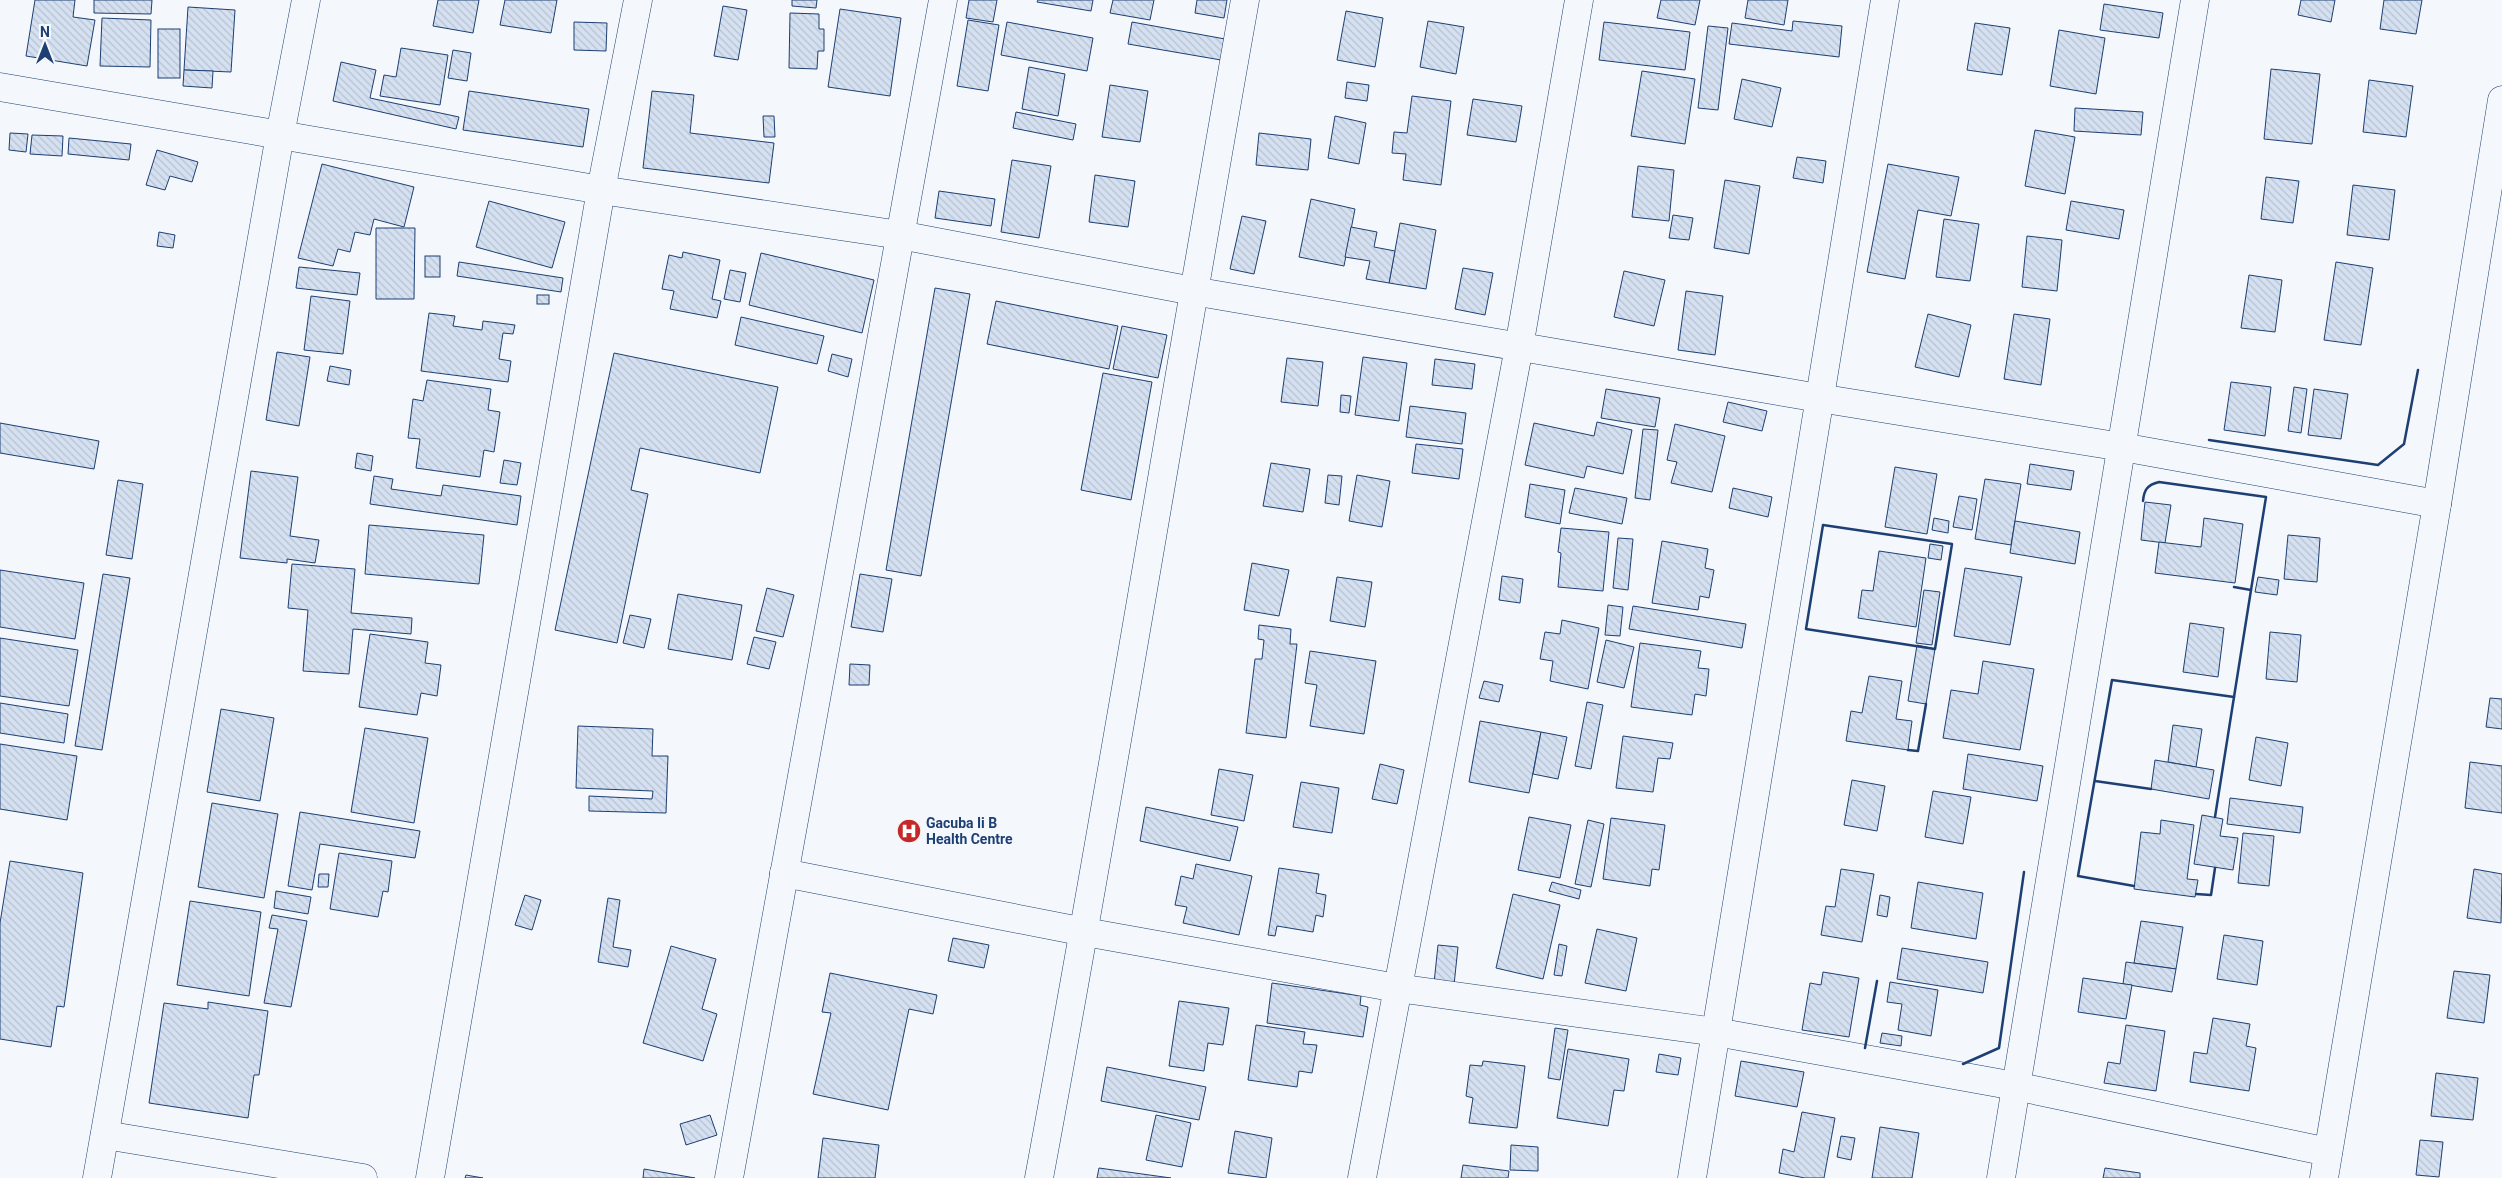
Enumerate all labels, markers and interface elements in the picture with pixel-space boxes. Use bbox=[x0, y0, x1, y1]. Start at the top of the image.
north arrow bbox=[20, 20, 70, 70]
text: N bbox=[40, 24, 50, 40]
place label: Gacuba Ii B Health Centre bbox=[926, 815, 1013, 847]
hospital icon: Gacuba Ii B Health Centre bbox=[896, 818, 922, 844]

